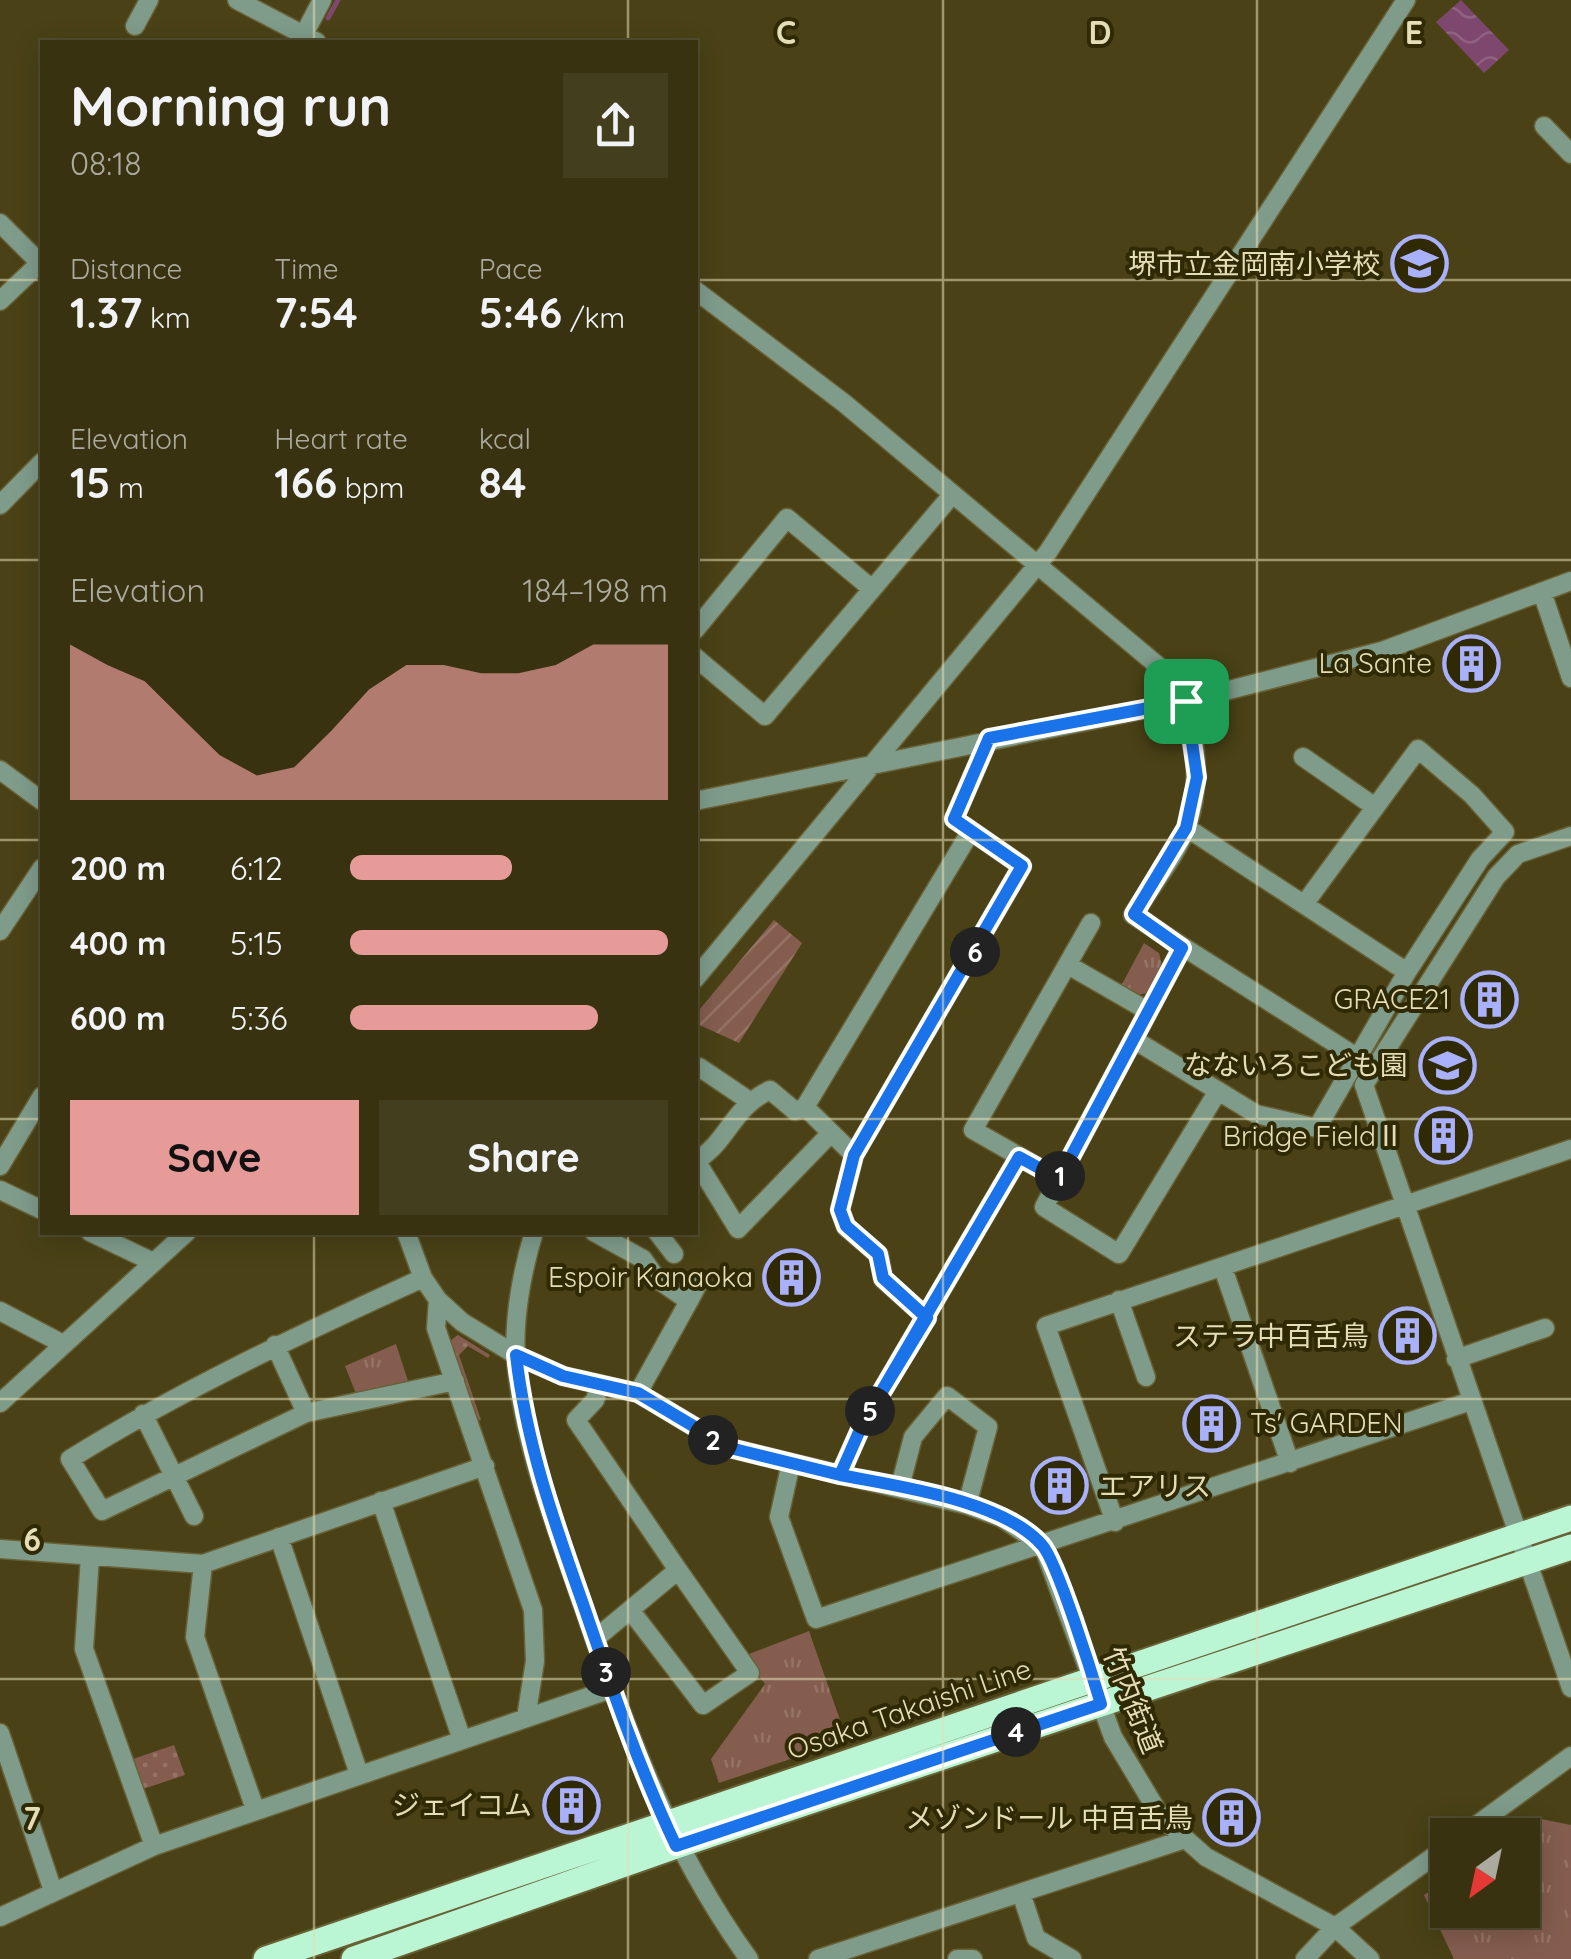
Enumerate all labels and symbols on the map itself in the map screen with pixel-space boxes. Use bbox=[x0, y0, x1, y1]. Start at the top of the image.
text: C bbox=[776, 12, 796, 52]
text: D bbox=[1089, 12, 1111, 52]
text: E bbox=[1405, 12, 1423, 52]
school or university icon: 堺市立金岡南小学校 bbox=[1389, 234, 1449, 294]
place label: 堺市立金岡南小学校 bbox=[1128, 246, 1380, 281]
building icon: La Sante bbox=[1441, 633, 1501, 693]
place label: La Sante bbox=[1318, 645, 1432, 680]
pin bbox=[1144, 659, 1229, 744]
pin: 6 bbox=[950, 927, 1000, 977]
building icon: GRACE21 bbox=[1459, 969, 1519, 1029]
place label: GRACE21 bbox=[1334, 981, 1450, 1016]
school or university icon: なないろこども園 bbox=[1417, 1035, 1477, 1095]
place label: なないろこども園 bbox=[1184, 1047, 1408, 1082]
building icon: Bridge FieldⅡ bbox=[1413, 1106, 1473, 1166]
place label: Bridge FieldⅡ bbox=[1223, 1118, 1404, 1153]
pin: 1 bbox=[1035, 1151, 1085, 1201]
building icon: Espoir Kanaoka bbox=[762, 1247, 822, 1307]
place label: Espoir Kanaoka bbox=[548, 1259, 753, 1294]
building icon: ステラ中百舌鳥 bbox=[1378, 1306, 1438, 1366]
place label: ステラ中百舌鳥 bbox=[1173, 1318, 1369, 1353]
pin: 5 bbox=[845, 1386, 895, 1436]
building icon: Ts' GARDEN bbox=[1181, 1393, 1241, 1453]
place label: Ts' GARDEN bbox=[1250, 1405, 1403, 1440]
pin: 2 bbox=[688, 1415, 738, 1465]
building icon: エアリス bbox=[1030, 1456, 1090, 1516]
place label: エアリス bbox=[1099, 1468, 1211, 1503]
text: 6 bbox=[23, 1519, 41, 1559]
street label: 竹内街道 bbox=[1096, 1641, 1171, 1758]
pin: 3 bbox=[581, 1647, 631, 1697]
street label: Osaka Takaishi Line bbox=[782, 1650, 1035, 1767]
pin: 4 bbox=[991, 1707, 1041, 1757]
building icon: ジェイコム bbox=[541, 1775, 601, 1835]
place label: ジェイコム bbox=[392, 1787, 532, 1822]
building icon: メゾンドール 中百舌鳥 bbox=[1202, 1788, 1262, 1848]
text: 7 bbox=[23, 1798, 41, 1838]
place label: メゾンドール 中百舌鳥 bbox=[905, 1800, 1193, 1835]
north arrow bbox=[1430, 1818, 1540, 1928]

